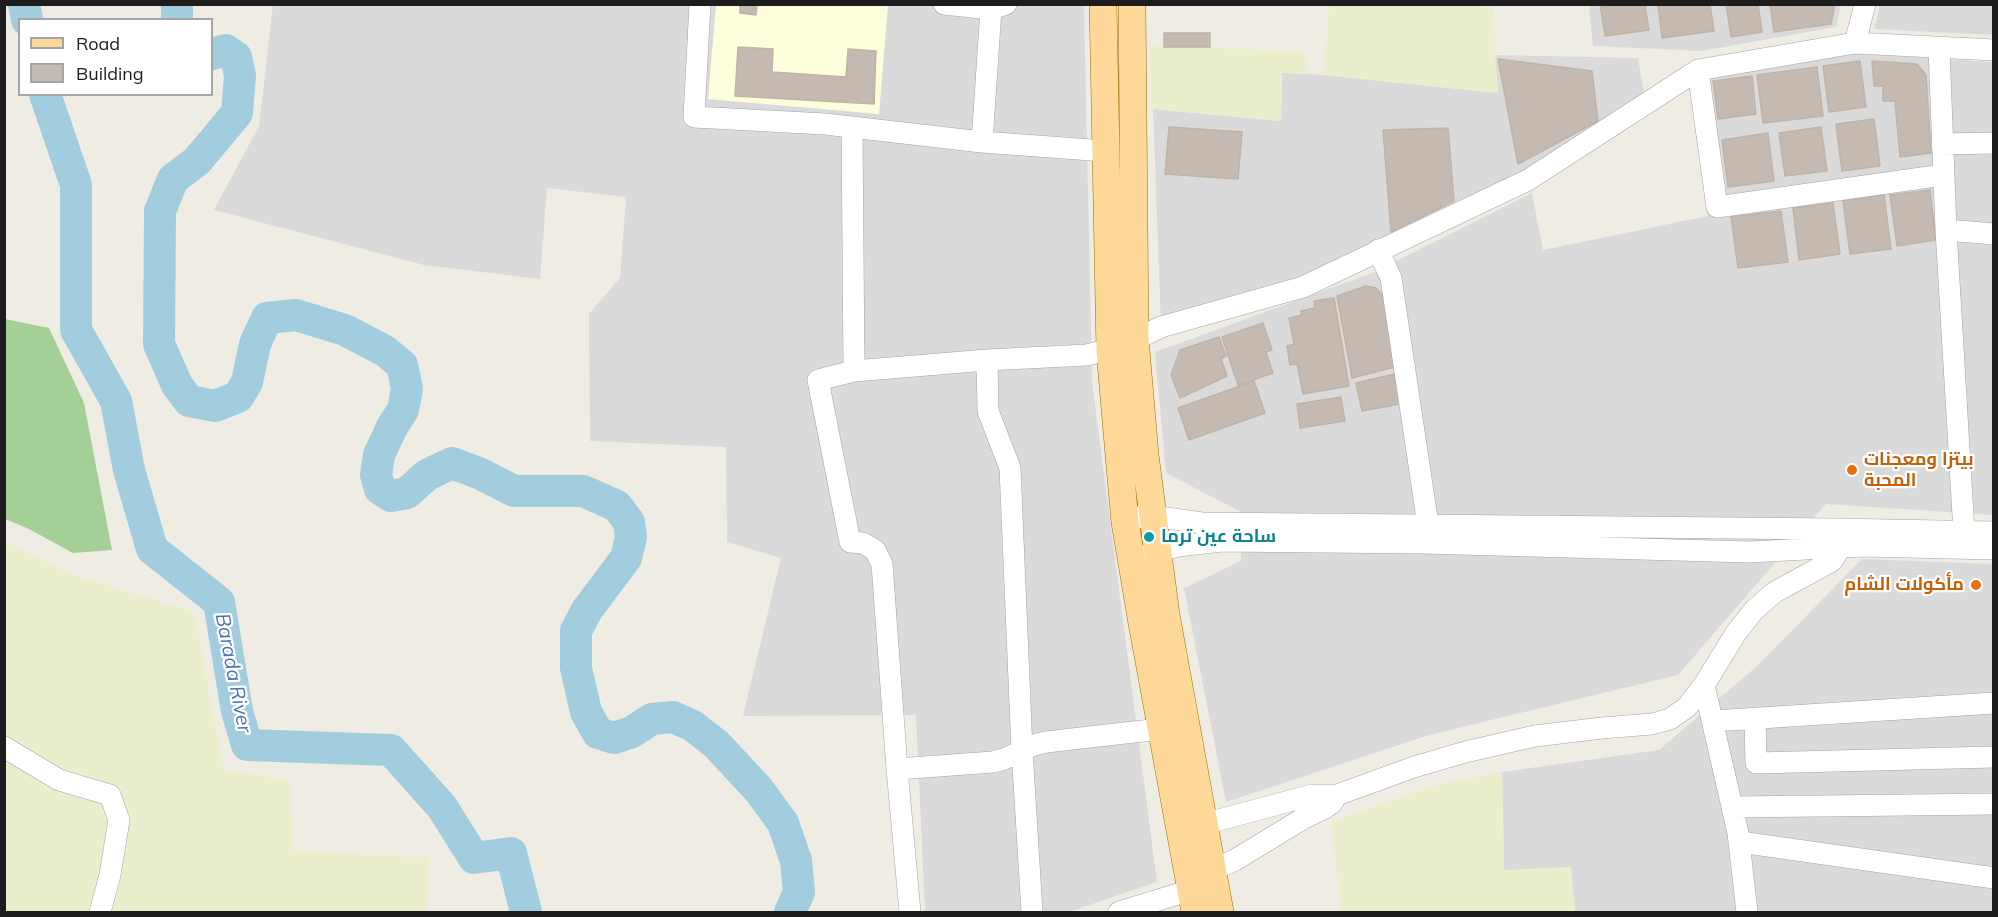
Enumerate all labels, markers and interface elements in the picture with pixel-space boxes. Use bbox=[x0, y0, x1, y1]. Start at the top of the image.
legend bbox=[18, 18, 213, 96]
text: Road bbox=[76, 32, 120, 55]
text: Building bbox=[76, 62, 144, 85]
place label: بيتزا ومعجنات المحبة bbox=[1864, 449, 1974, 492]
marker: بيتزا ومعجنات المحبة bbox=[1845, 463, 1859, 477]
place label: ساحة عين ترما bbox=[1161, 526, 1276, 548]
marker: ساحة عين ترما bbox=[1142, 530, 1156, 544]
place label: مأكولات الشام bbox=[1844, 574, 1964, 596]
marker: مأكولات الشام bbox=[1969, 578, 1983, 592]
water label: Barada River bbox=[210, 611, 256, 735]

